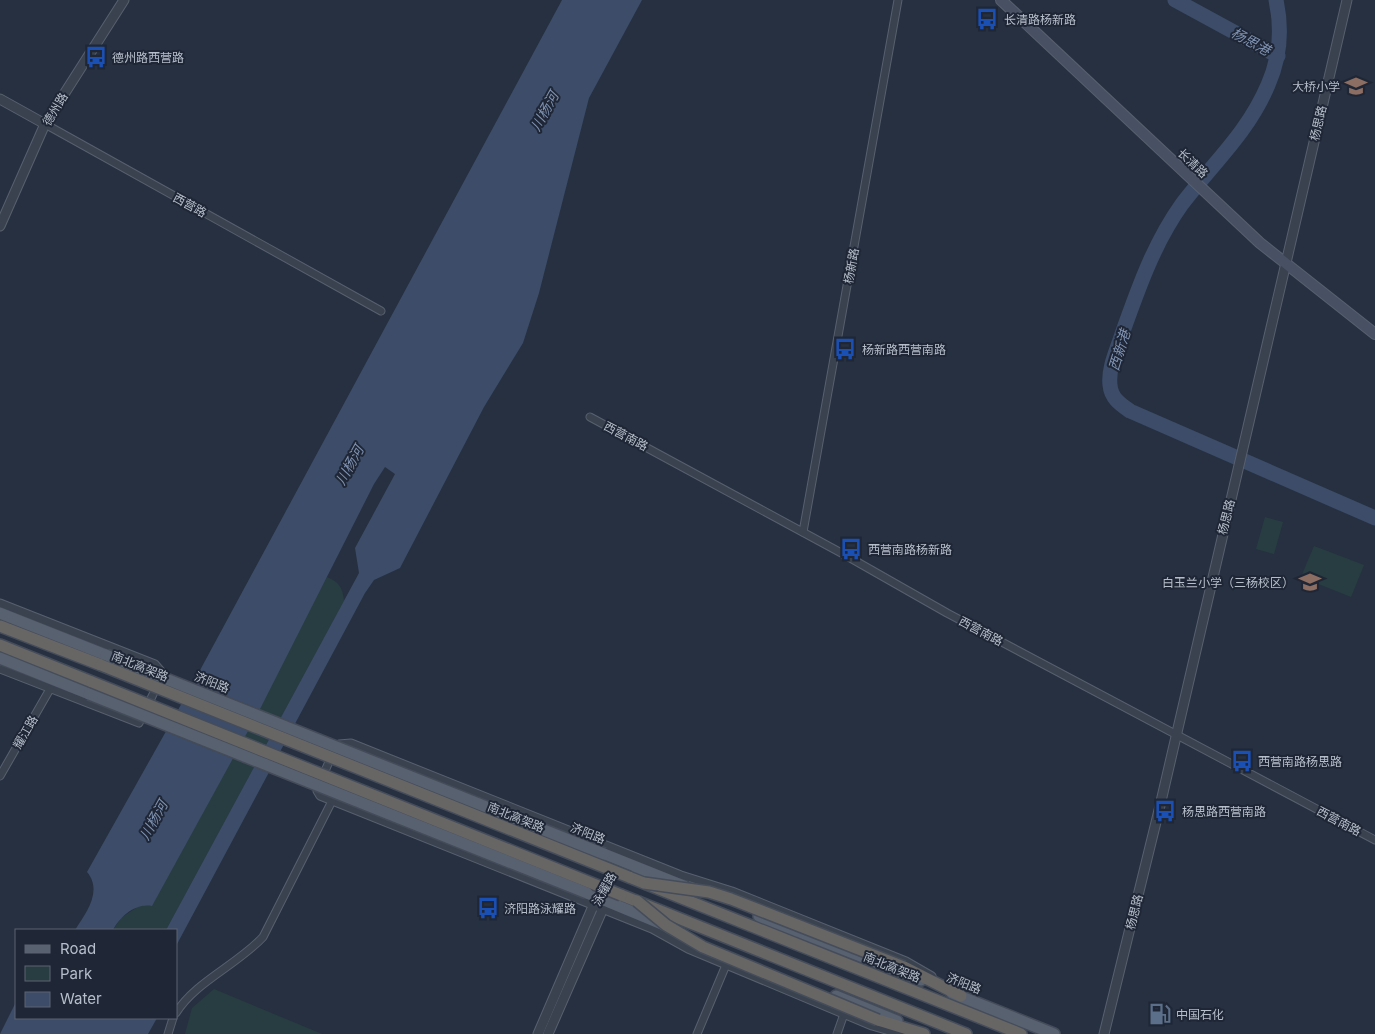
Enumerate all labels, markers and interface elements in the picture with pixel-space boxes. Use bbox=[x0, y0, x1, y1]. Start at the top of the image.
bus stop icon: 长清路杨新路 bbox=[974, 6, 1000, 32]
place label: 长清路杨新路 bbox=[1004, 12, 1076, 27]
water label: 杨思港 bbox=[1228, 24, 1275, 59]
bus stop icon: 德州路西营路 bbox=[83, 44, 109, 70]
place label: 德州路西营路 bbox=[112, 50, 184, 65]
school or university icon: 大桥小学 bbox=[1343, 73, 1369, 99]
place label: 大桥小学 bbox=[1292, 79, 1340, 94]
water label: 川杨河 bbox=[526, 86, 563, 133]
street label: 德州路 bbox=[39, 90, 71, 128]
street label: 杨思路 bbox=[1307, 104, 1329, 142]
street label: 长清路 bbox=[1175, 145, 1211, 181]
street label: 西营路 bbox=[171, 190, 209, 220]
street label: 杨新路 bbox=[840, 247, 862, 285]
water label: 西新港 bbox=[1105, 326, 1134, 373]
bus stop icon: 杨新路西营南路 bbox=[832, 336, 858, 362]
place label: 杨新路西营南路 bbox=[862, 342, 946, 357]
street label: 西营南路 bbox=[601, 418, 651, 454]
water label: 川杨河 bbox=[331, 440, 368, 487]
street label: 杨思路 bbox=[1214, 498, 1238, 536]
bus stop icon: 西营南路杨新路 bbox=[838, 536, 864, 562]
place label: 西营南路杨新路 bbox=[868, 542, 952, 557]
school or university icon: 白玉兰小学（三杨校区） bbox=[1297, 569, 1323, 595]
place label: 白玉兰小学（三杨校区） bbox=[1162, 575, 1294, 590]
street label: 西营南路 bbox=[956, 613, 1006, 649]
street label: 南北高架路 bbox=[109, 648, 171, 684]
street label: 济阳路 bbox=[192, 668, 232, 696]
street label: 耀江路 bbox=[10, 713, 40, 751]
bus stop icon: 西营南路杨思路 bbox=[1229, 748, 1255, 774]
place label: 西营南路杨思路 bbox=[1258, 754, 1342, 769]
water label: 川杨河 bbox=[135, 795, 172, 842]
bus stop icon: 杨思路西营南路 bbox=[1152, 798, 1178, 824]
street label: 南北高架路 bbox=[485, 799, 547, 835]
street label: 西营南路 bbox=[1314, 803, 1364, 839]
place label: 杨思路西营南路 bbox=[1182, 804, 1266, 819]
street label: 济阳路 bbox=[568, 819, 608, 847]
street label: 泳耀路 bbox=[589, 870, 619, 908]
street label: 杨思路 bbox=[1122, 893, 1146, 931]
bus stop icon: 济阳路泳耀路 bbox=[475, 895, 501, 921]
place label: 济阳路泳耀路 bbox=[504, 901, 576, 916]
legend bbox=[15, 929, 178, 1019]
text: Road bbox=[60, 939, 96, 958]
street label: 南北高架路 bbox=[861, 949, 923, 985]
text: Park bbox=[60, 964, 93, 983]
street label: 济阳路 bbox=[944, 969, 984, 997]
text: Water bbox=[60, 989, 102, 1008]
fuel station icon: 中国石化 bbox=[1147, 1001, 1173, 1027]
place label: 中国石化 bbox=[1176, 1007, 1224, 1022]

